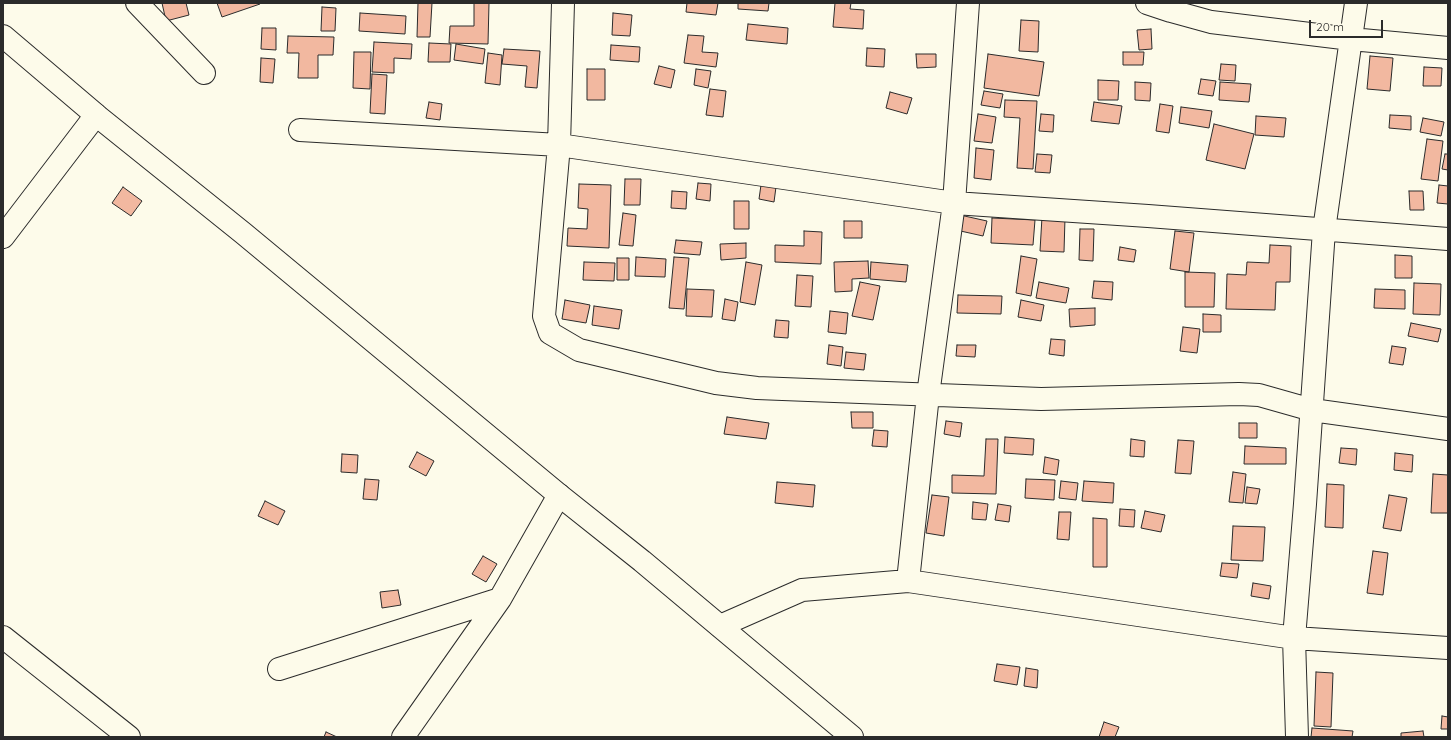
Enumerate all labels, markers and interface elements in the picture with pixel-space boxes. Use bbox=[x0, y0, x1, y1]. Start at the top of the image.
scale bar bbox=[1311, 12, 1385, 38]
text: 20 m bbox=[1316, 19, 1344, 34]

